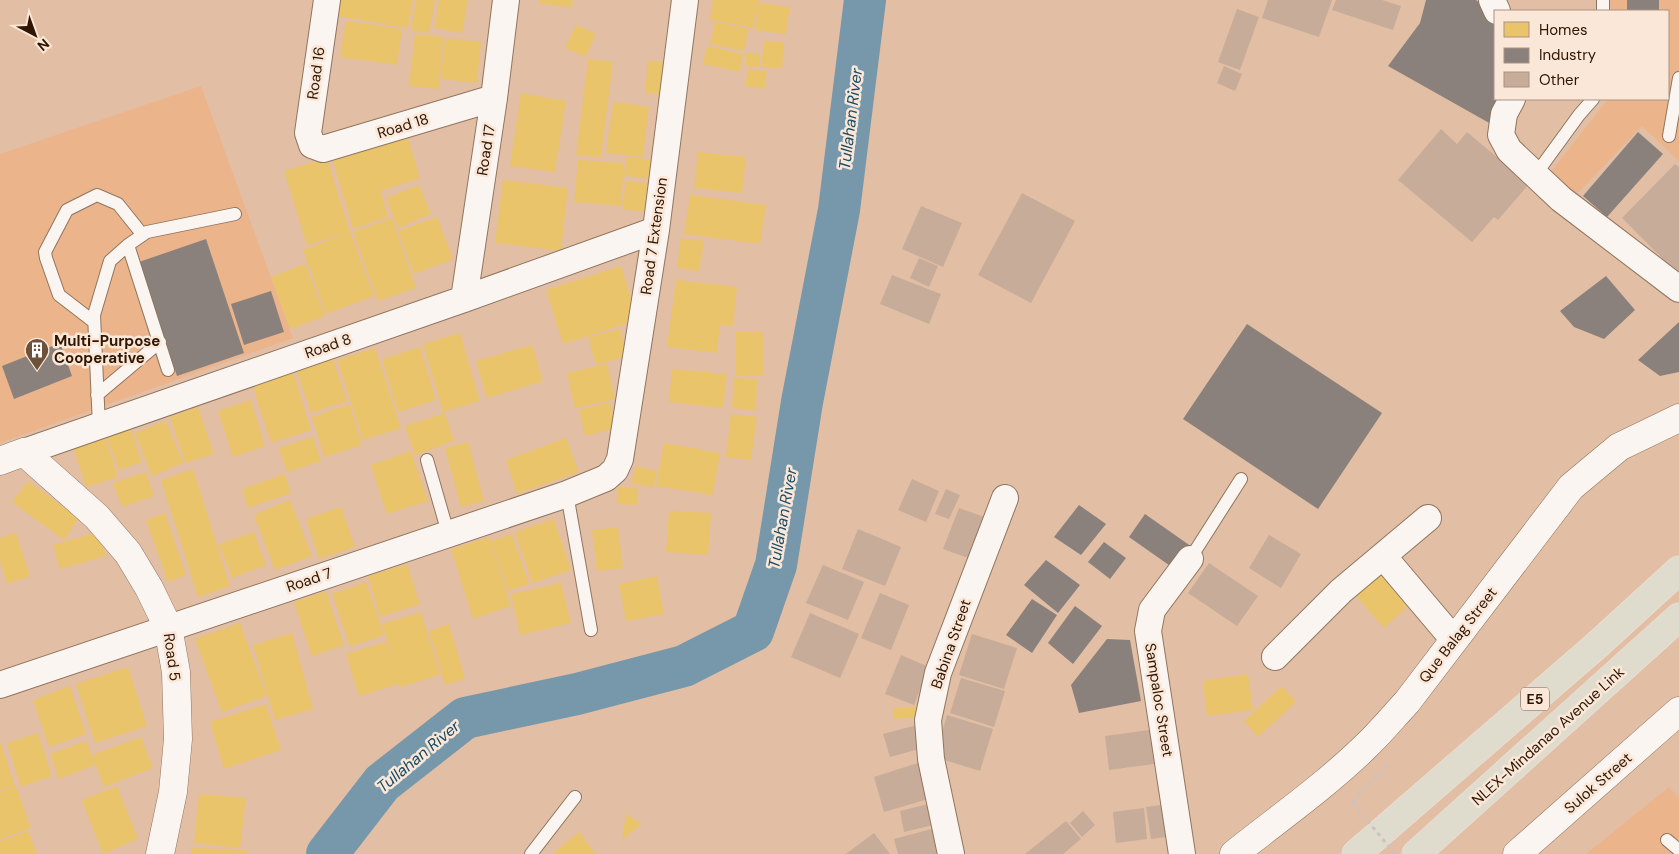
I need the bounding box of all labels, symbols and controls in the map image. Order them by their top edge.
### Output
north arrow [10,10,60,60]
legend [1494,10,1669,100]
text: Homes [1539,20,1588,40]
text: N [34,35,53,55]
street label: Road 16 [302,45,330,101]
text: Industry [1539,45,1597,65]
water label: Tullahan River [834,66,867,171]
text: Other [1539,70,1580,90]
street label: Road 18 [375,109,431,143]
street label: Road 17 [472,123,500,177]
street label: Road 7 Extension [636,176,672,296]
street label: Road 8 [302,329,354,363]
place label: Multi-Purpose Cooperative [54,331,160,368]
building icon: Multi-Purpose Cooperative [24,337,50,371]
water label: Tullahan River [763,465,802,570]
street label: Road 7 [284,563,334,597]
street label: Que Balag Street [1414,583,1502,687]
street label: Babina Street [926,596,976,691]
street label: Road 5 [159,632,185,682]
street label: Sampaloc Street [1140,642,1178,759]
street label: NLEX-Mindanao Avenue Link [1468,662,1629,810]
road number: E5 [1521,688,1549,711]
water label: Tullahan River [373,715,465,797]
street label: Sulok Street [1560,748,1636,818]

